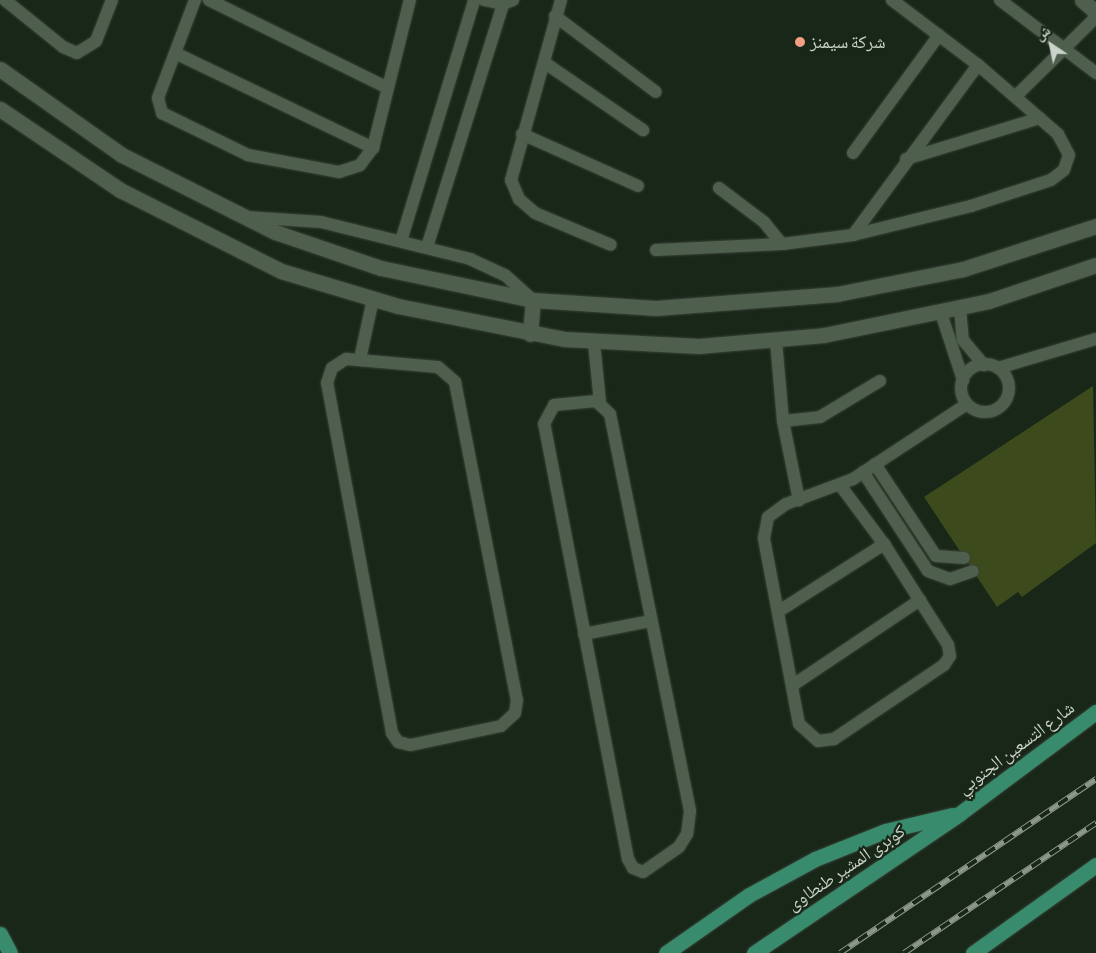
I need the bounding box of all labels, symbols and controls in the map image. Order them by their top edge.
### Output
north arrow [1026,20,1076,70]
text: ش [1032,22,1053,43]
place label: شركة سيمنز [810,31,885,53]
marker: شركة سيمنز [794,36,806,48]
street label: شارع التسعين الجنوبي [953,697,1079,799]
street label: كوبرى المشير طنطاوى [783,820,909,916]

